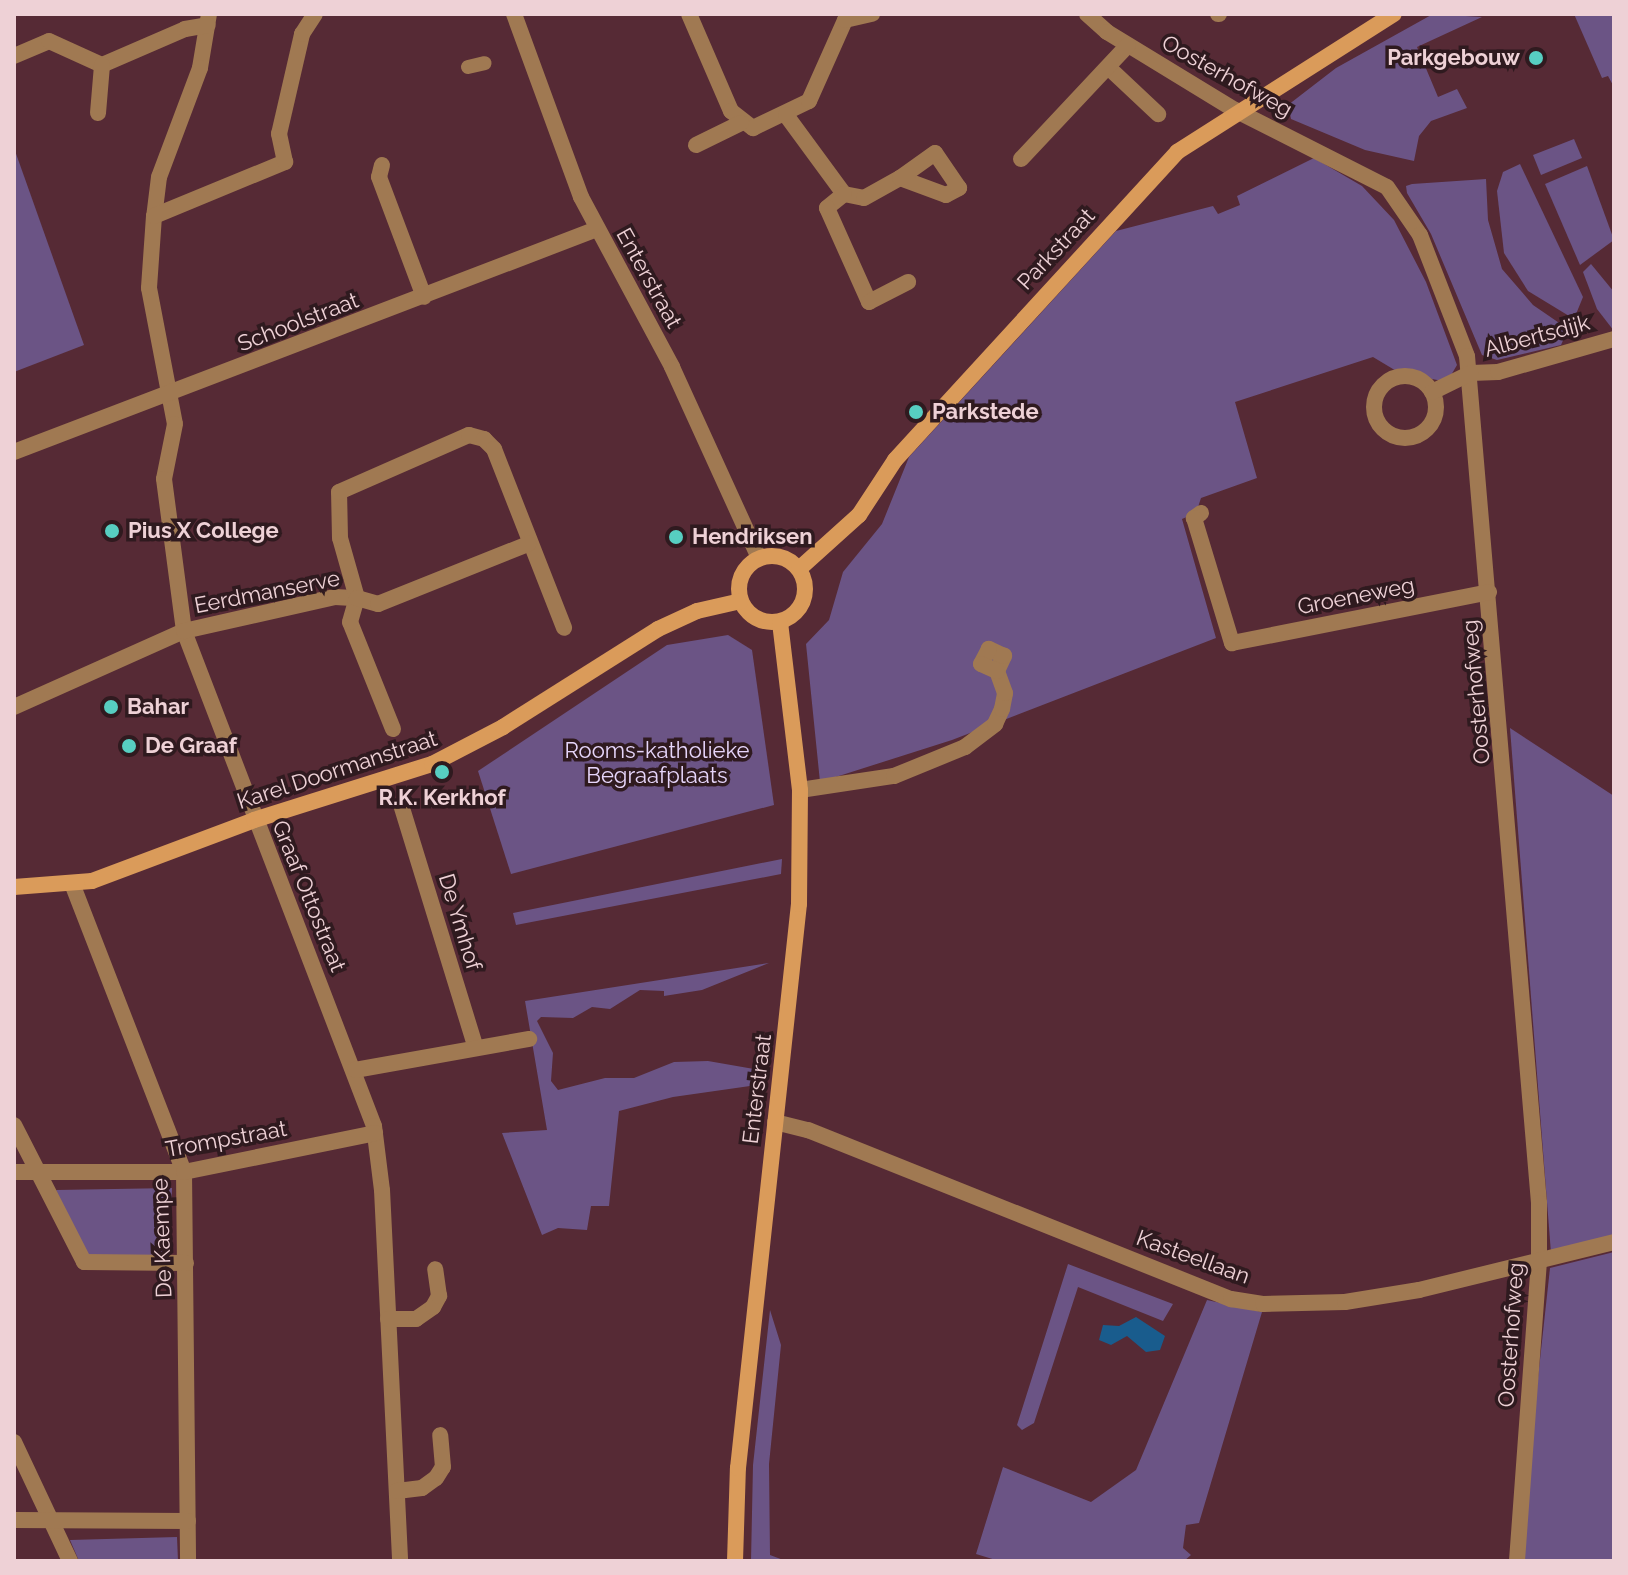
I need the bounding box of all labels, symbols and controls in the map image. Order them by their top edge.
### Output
street label: Oosterhofweg [1157,29,1297,123]
place label: Parkgebouw [1387,45,1520,71]
marker: Parkgebouw [1527,49,1545,67]
street label: Parkstraat [1012,203,1100,295]
street label: Enterstraat [611,223,687,333]
street label: Schoolstraat [234,287,362,357]
street label: Albertsdijk [1481,309,1593,363]
place label: Parkstede [932,399,1039,425]
marker: Parkstede [907,403,925,421]
place label: Pius X College [128,518,279,544]
marker: Pius X College [103,522,121,540]
place label: Hendriksen [692,524,813,550]
marker: Hendriksen [667,528,685,546]
street label: Eerdmanserve [192,565,342,619]
street label: Groeneweg [1295,572,1417,620]
street label: Oosterhofweg [1457,619,1495,765]
place label: Bahar [127,694,189,720]
marker: Bahar [102,698,120,716]
street label: Karel Doormanstraat [233,725,441,815]
place label: De Graaf [145,733,237,759]
marker: De Graaf [120,737,138,755]
park label: Rooms-katholieke Begraafplaats [565,737,749,788]
marker: R.K. Kerkhof [433,763,451,781]
place label: R.K. Kerkhof [378,785,506,811]
street label: Graaf Ottostraat [267,816,351,976]
street label: De Ymhof [433,870,487,974]
street label: Enterstraat [737,1032,777,1146]
street label: Trompstraat [163,1115,289,1163]
street label: De Kaempe [147,1178,177,1298]
street label: Kasteellaan [1133,1224,1253,1290]
street label: Oosterhofweg [1493,1262,1529,1408]

